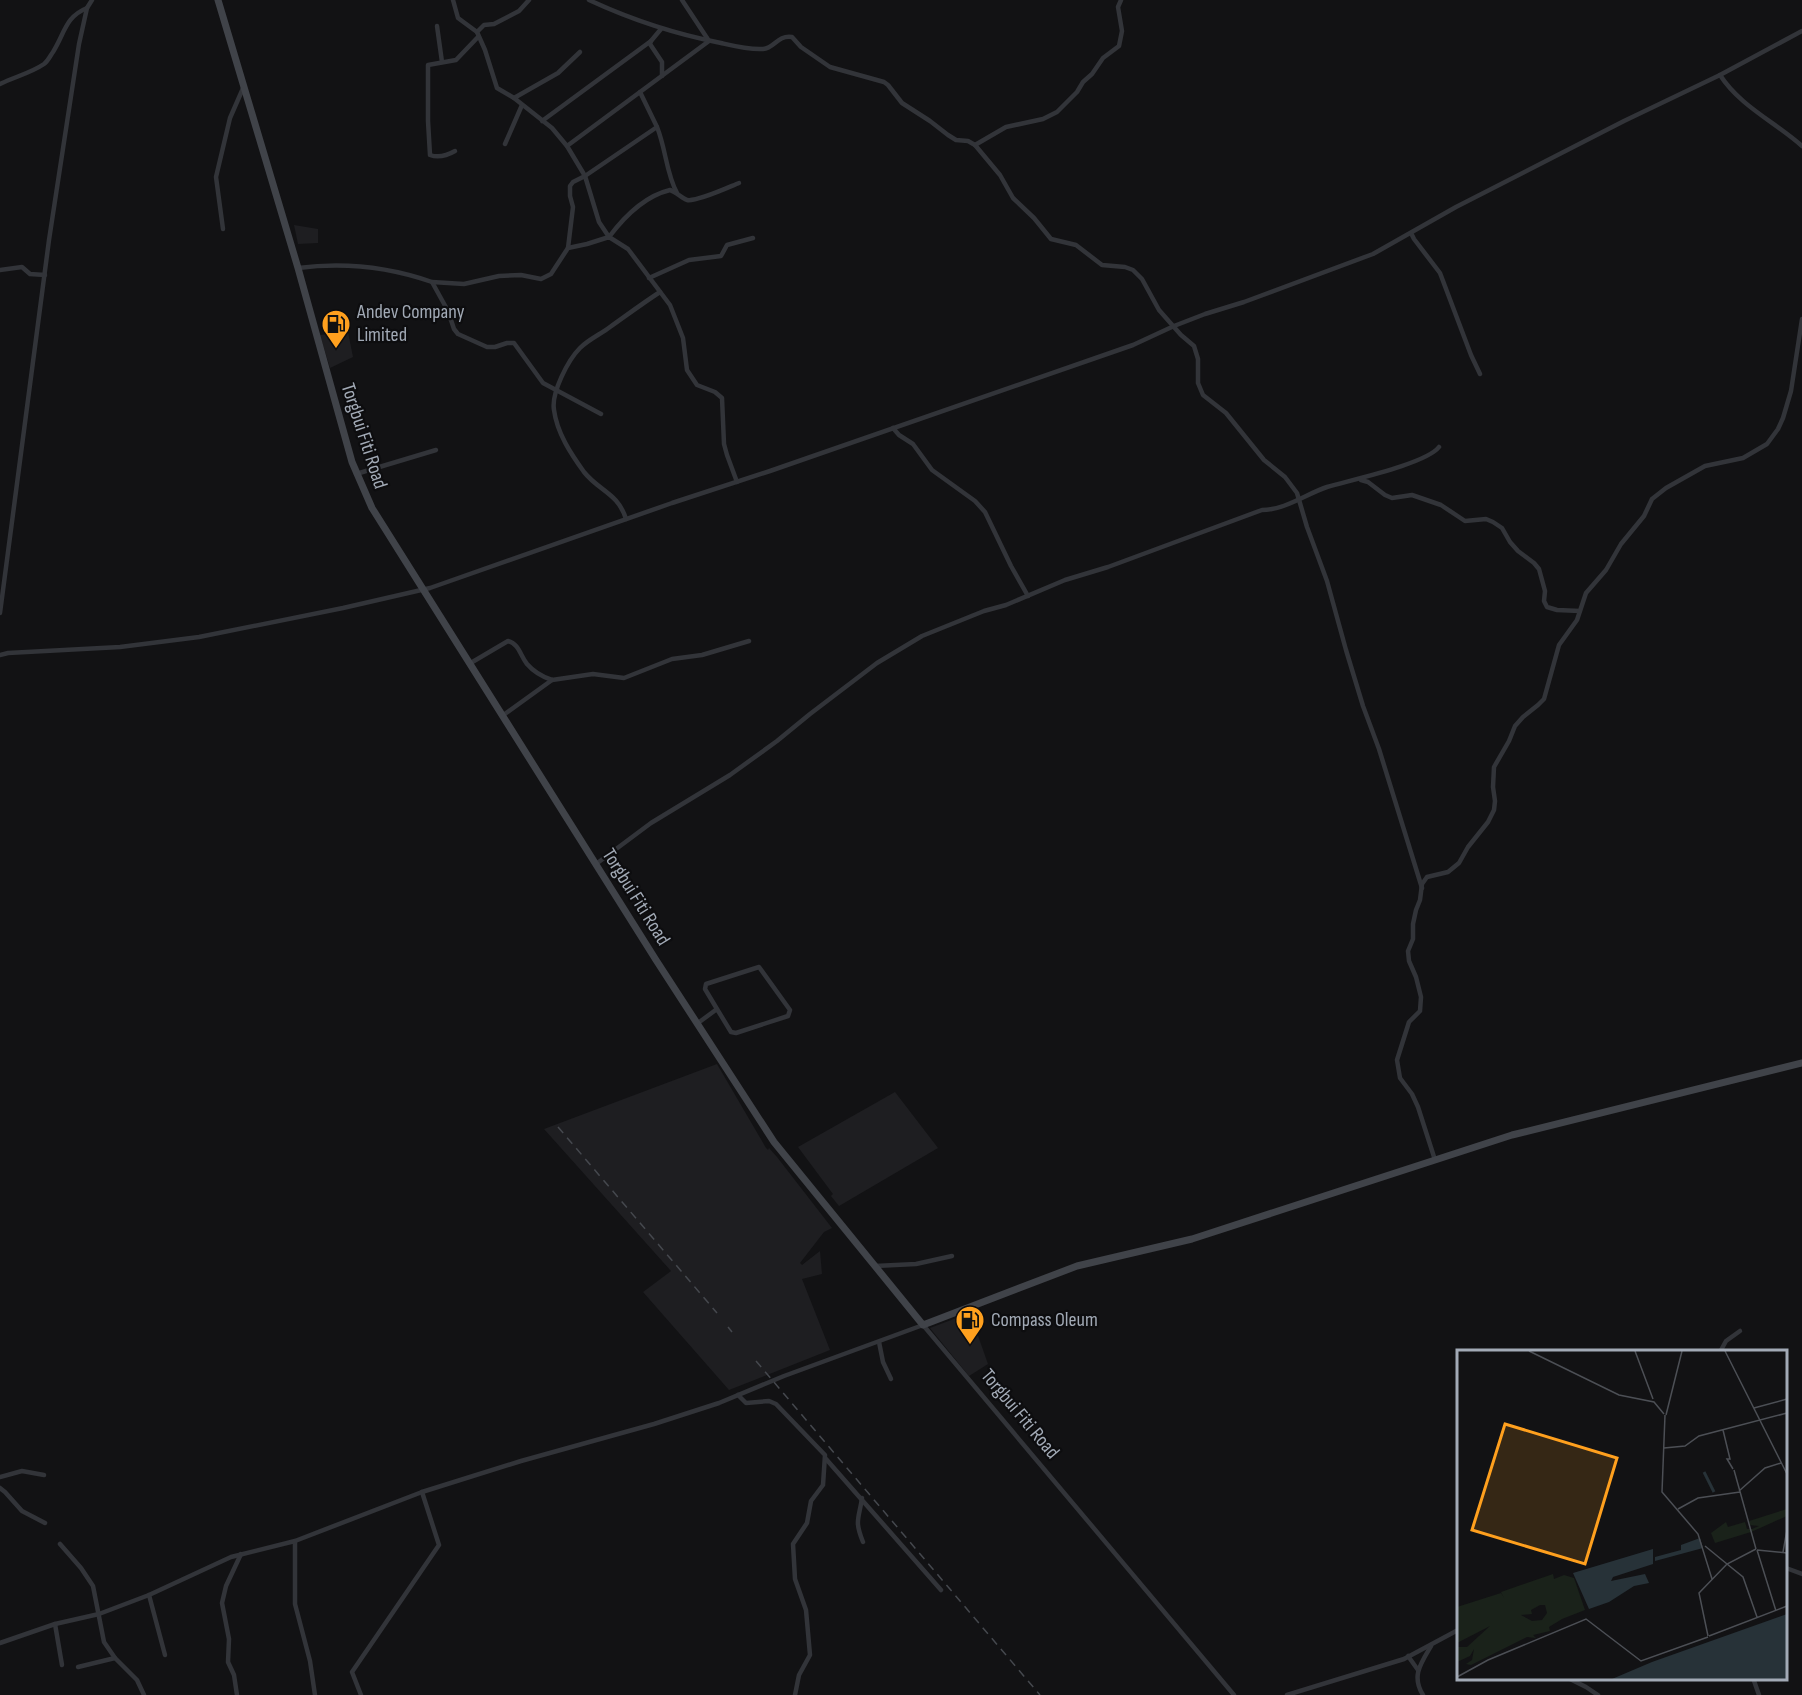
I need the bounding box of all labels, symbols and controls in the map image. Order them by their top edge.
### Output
place label: Andev Company Limited [356,300,465,347]
fuel station icon: Andev Company Limited [320,308,352,350]
street label: Torgbui Fiti Road [336,380,392,492]
street label: Torgbui Fiti Road [597,844,675,950]
fuel station icon: Compass Oleum [954,1304,986,1346]
place label: Compass Oleum [991,1308,1098,1332]
inset map [1457,1350,1787,1680]
street label: Torgbui Fiti Road [976,1364,1064,1464]

